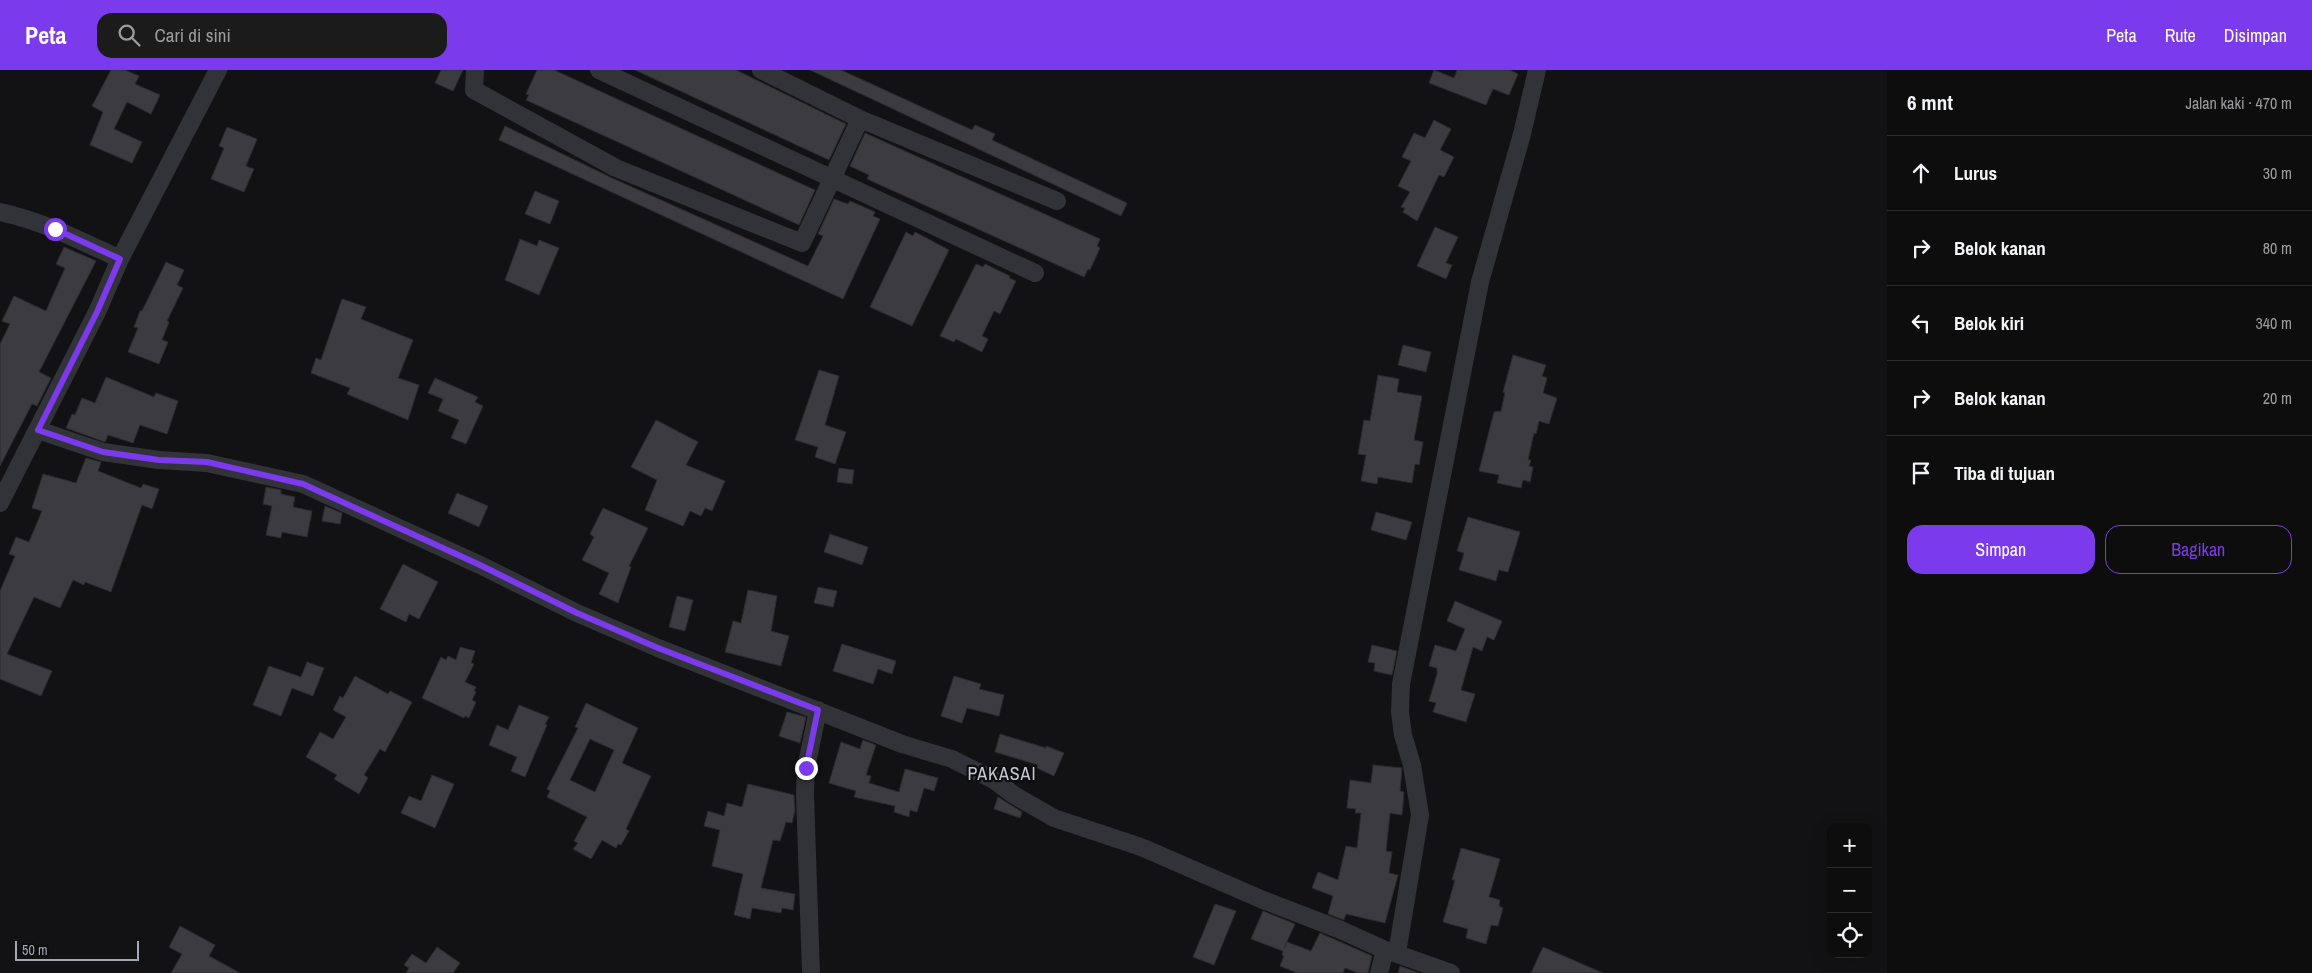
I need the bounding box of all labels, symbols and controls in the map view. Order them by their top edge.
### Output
search box [97,13,447,58]
text: Peta [25,19,67,51]
icon: search [115,21,143,49]
text: Cari di sini [155,22,231,48]
text: Peta [2106,23,2137,48]
text: Rute [2165,23,2196,48]
text: Disimpan [2224,23,2287,48]
text: 6 mnt [1907,88,1953,117]
text: Jalan kaki · 470 m [2186,92,2292,114]
icon: ahead [1907,159,1935,187]
text: Lurus [1954,160,1997,186]
text: 30 m [2263,162,2292,184]
route start [44,218,67,241]
icon: right [1907,234,1935,262]
text: Belok kanan [1954,235,2046,261]
text: 80 m [2263,237,2292,259]
icon: left [1907,309,1935,337]
text: Belok kiri [1954,310,2024,336]
text: 340 m [2256,312,2292,334]
icon: right [1907,384,1935,412]
text: Belok kanan [1954,385,2046,411]
text: 20 m [2263,387,2292,409]
icon: arrive [1907,459,1935,487]
text: Tiba di tujuan [1954,460,2055,486]
button: Simpan [1907,525,2095,574]
button: Bagikan [2105,525,2292,574]
route end [795,757,818,780]
district label: PAKASAI [967,761,1037,786]
map controls [1827,823,1872,958]
button: + [1827,823,1872,868]
button: − [1827,868,1872,913]
button: locate [1827,913,1872,958]
scale bar [15,938,139,961]
text: 50 m [22,941,48,959]

